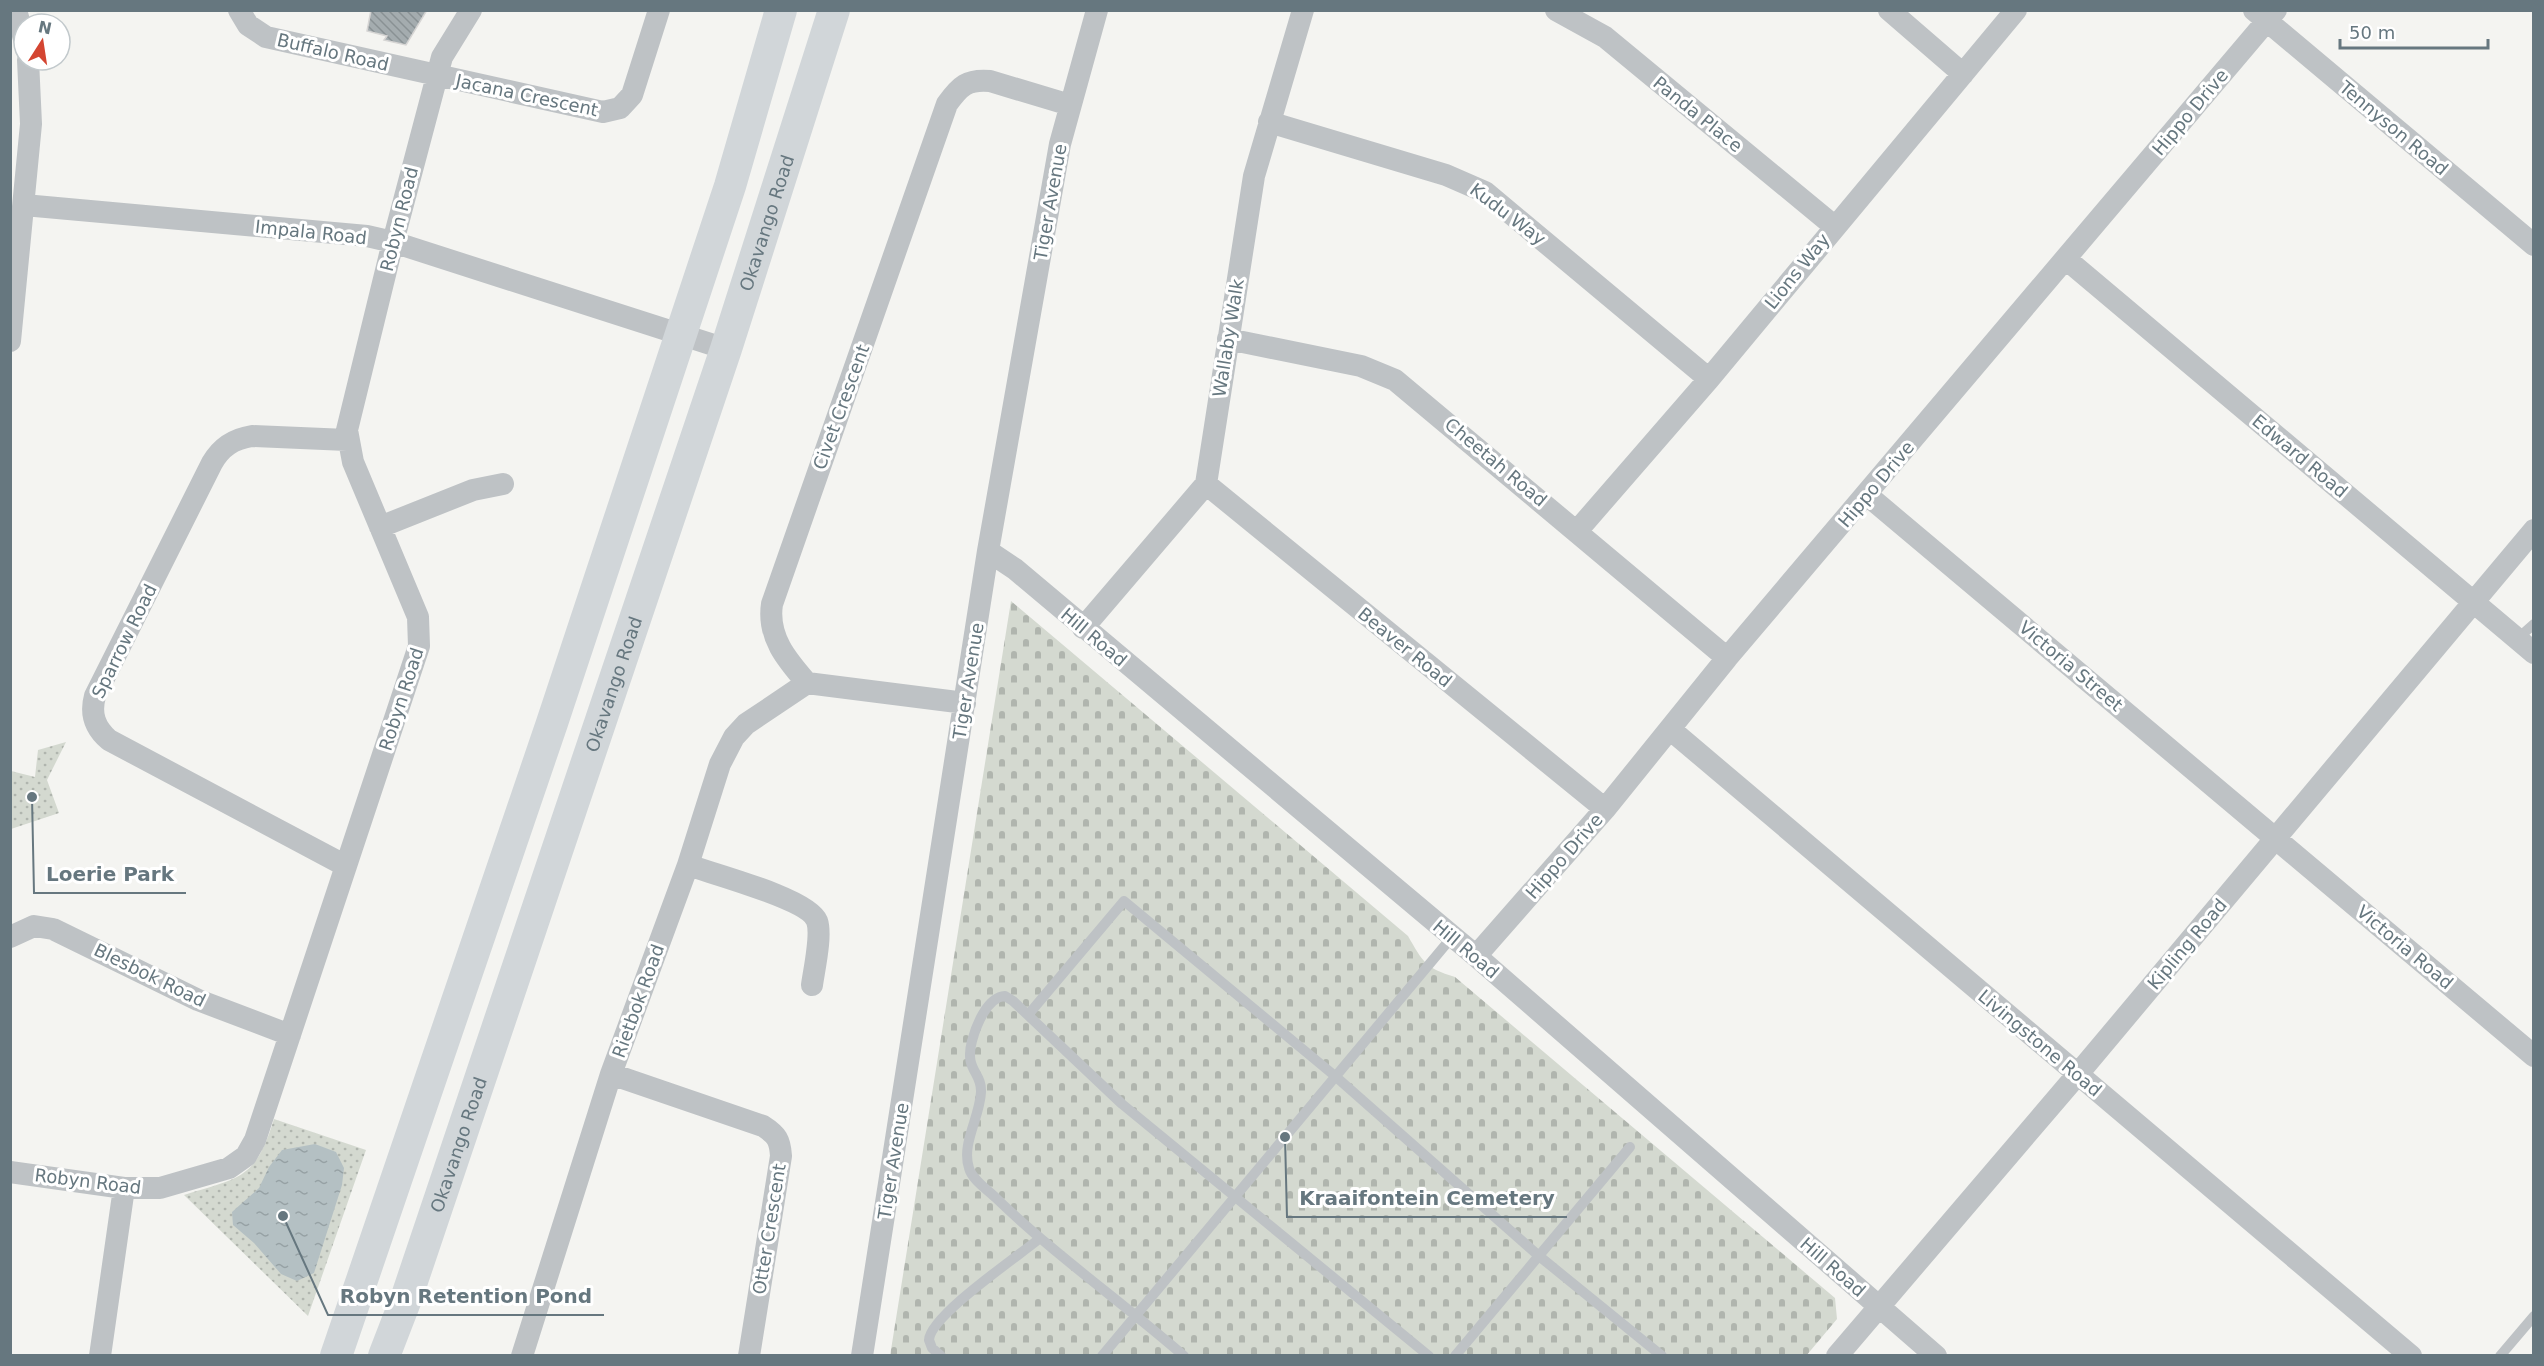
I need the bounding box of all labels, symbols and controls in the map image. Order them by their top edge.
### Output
north arrow [12,12,72,72]
scale bar [2340,12,2488,50]
text: N [36,17,54,39]
text: 50 m [2349,22,2395,43]
street label: Buffalo Road [275,29,391,75]
street label: Hippo Drive [2148,65,2232,159]
street label: Jacana Crescent [453,69,600,120]
street label: Panda Place [1649,72,1747,156]
street label: Tennyson Road [2335,76,2453,179]
street label: Tiger Avenue [1029,142,1071,263]
street label: Okavango Road [735,152,798,294]
street label: Robyn Road [376,165,422,273]
street label: Kudu Way [1466,179,1550,249]
street label: Impala Road [254,216,368,248]
street label: Lions Way [1760,229,1834,313]
street label: Wallaby Walk [1208,277,1248,399]
street label: Civet Crescent [809,342,873,472]
street label: Edward Road [2248,410,2352,502]
street label: Cheetah Road [1441,413,1551,511]
street label: Hippo Drive [1834,437,1918,531]
street label: Sparrow Road [87,580,161,702]
street label: Hill Road [1057,603,1131,671]
street label: Beaver Road [1354,603,1456,691]
street label: Okavango Road [581,614,646,755]
street label: Victoria Street [2015,617,2127,715]
street label: Tiger Avenue [948,621,988,742]
street label: Robyn Road [374,645,428,753]
street label: Hippo Drive [1521,809,1607,903]
callout: Loerie Park [34,855,186,893]
text: Loerie Park [46,862,175,886]
street label: Kipling Road [2143,894,2231,994]
street label: Victoria Road [2353,901,2457,993]
street label: Hill Road [1429,915,1503,983]
street label: Blesbok Road [91,939,209,1011]
street label: Rietbok Road [608,941,668,1061]
street label: Livingstone Road [1974,985,2106,1101]
street label: Okavango Road [425,1074,491,1215]
street label: Tiger Avenue [873,1101,913,1222]
street label: Otter Crescent [748,1162,790,1296]
street label: Robyn Road [34,1164,142,1198]
callout: Kraaifontein Cemetery [1287,1179,1567,1217]
text: Kraaifontein Cemetery [1299,1186,1555,1210]
street label: Hill Road [1796,1233,1870,1301]
callout: Robyn Retention Pond [328,1277,604,1315]
text: Robyn Retention Pond [340,1284,592,1308]

